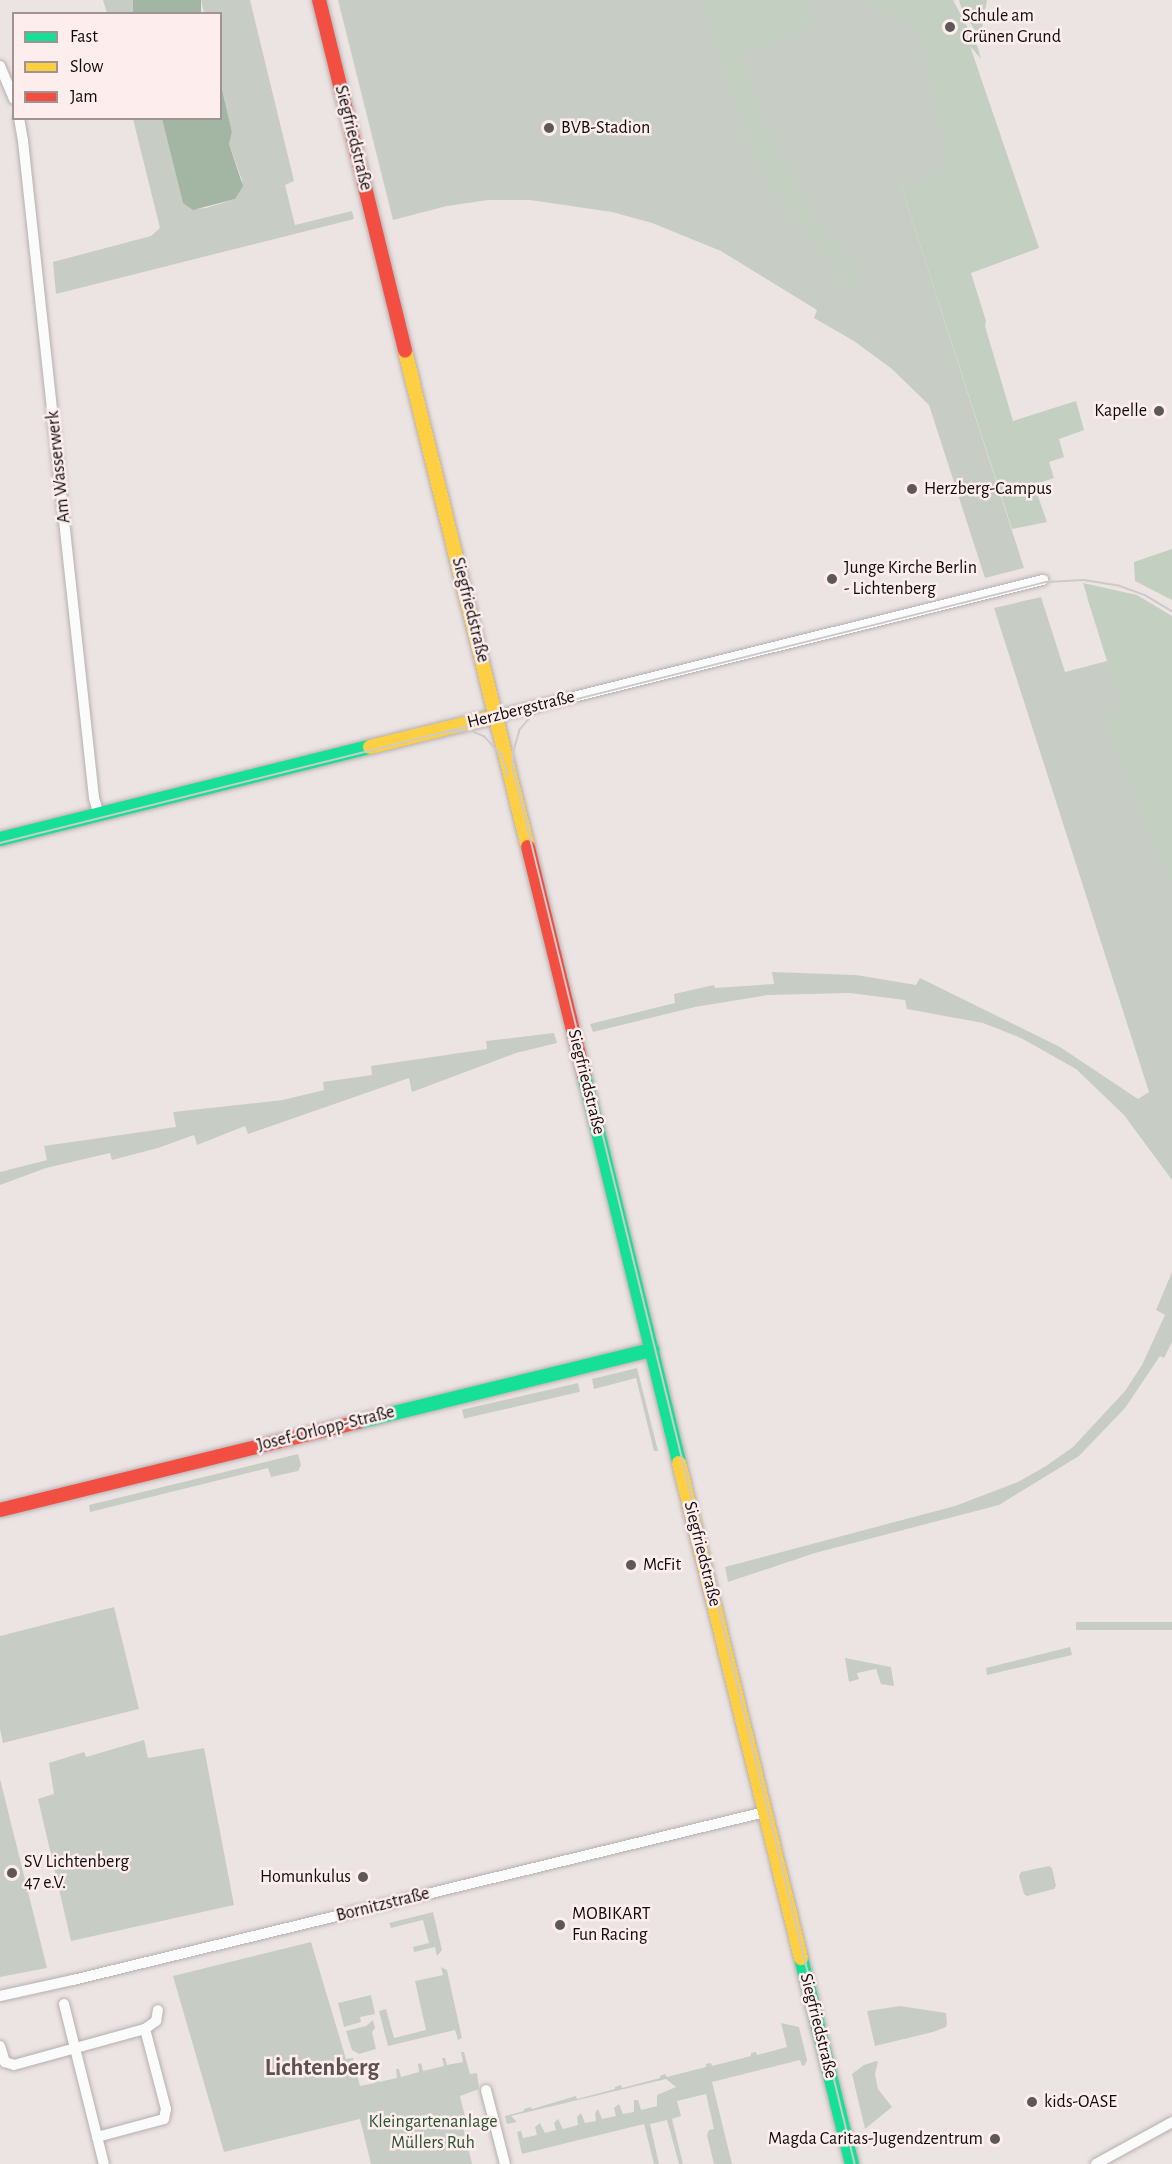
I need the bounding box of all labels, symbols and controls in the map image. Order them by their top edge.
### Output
place label: Schule am Grünen Grund [962,6,1061,48]
legend [12,12,222,120]
marker: Schule am Grünen Grund [943,20,957,34]
text: Fast [70,28,98,46]
text: Slow [70,58,103,76]
street label: Siegfriedstraße [330,83,376,193]
text: Jam [70,88,98,106]
place label: BVB-Stadion [561,117,650,139]
marker: BVB-Stadion [542,121,556,135]
place label: Kapelle [1094,400,1147,422]
marker: Kapelle [1152,404,1166,418]
street label: Am Wasserwerk [42,410,76,524]
place label: Herzberg-Campus [924,478,1052,500]
marker: Herzberg-Campus [905,482,919,496]
street label: Siegfriedstraße [447,555,493,665]
place label: Junge Kirche Berlin - Lichtenberg [844,558,977,600]
marker: Junge Kirche Berlin - Lichtenberg [825,572,839,586]
street label: Herzbergstraße [465,686,577,734]
street label: Siegfriedstraße [563,1027,609,1137]
street label: Josef-Orlopp-Straße [255,1401,397,1457]
street label: Siegfriedstraße [679,1499,725,1609]
place label: McFit [643,1554,681,1576]
marker: McFit [624,1558,638,1572]
place label: SV Lichtenberg 47 e.V. [24,1852,129,1894]
marker: SV Lichtenberg 47 e.V. [5,1866,19,1880]
place label: Homunkulus [260,1866,351,1888]
marker: Homunkulus [356,1870,370,1884]
street label: Bornitzstraße [334,1883,432,1927]
place label: MOBIKART Fun Racing [572,1904,650,1946]
marker: MOBIKART Fun Racing [553,1918,567,1932]
street label: Siegfriedstraße [795,1971,841,2081]
district label: Lichtenberg [265,2055,379,2083]
place label: kids-OASE [1044,2091,1117,2113]
marker: kids-OASE [1025,2095,1039,2109]
park label: Kleingartenanlage Müllers Ruh [368,2112,498,2154]
place label: Magda Caritas-Jugendzentrum [768,2128,983,2150]
marker: Magda Caritas-Jugendzentrum [988,2132,1002,2146]

